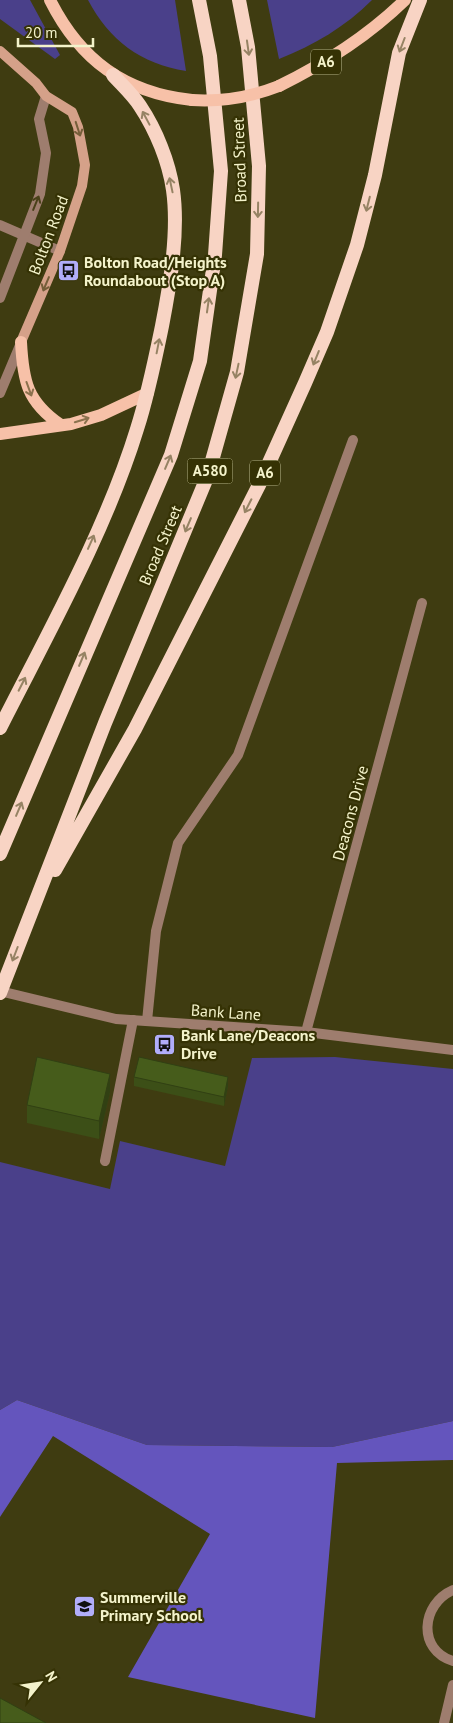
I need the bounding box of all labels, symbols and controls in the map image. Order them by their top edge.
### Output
scale bar [18,15,92,47]
text: 20 m [25,23,58,42]
one-way arrow [397,37,406,53]
one-way arrow [243,40,253,56]
road number: A6 [311,50,341,74]
one-way arrow [141,111,151,126]
street label: Broad Street [228,117,250,203]
one-way arrow [74,121,83,137]
one-way arrow [166,177,175,193]
street label: Bolton Road [24,193,72,277]
one-way arrow [32,196,41,211]
one-way arrow [363,196,372,212]
one-way arrow [253,202,263,218]
place label: Bolton Road/Heights Roundabout (Stop A) [84,252,227,290]
bus stop icon: Bolton Road/Heights Roundabout (Stop A) [56,259,80,283]
one-way arrow [40,276,50,291]
one-way arrow [204,298,214,314]
one-way arrow [153,338,163,354]
one-way arrow [311,350,320,365]
one-way arrow [232,362,241,378]
one-way arrow [25,382,34,397]
one-way arrow [74,415,90,425]
one-way arrow [163,455,173,470]
road number: A580 [188,458,232,484]
road number: A6 [250,460,280,486]
one-way arrow [243,498,253,513]
street label: Broad Street [134,501,186,588]
one-way arrow [182,517,192,532]
one-way arrow [87,535,97,550]
one-way arrow [78,652,88,667]
one-way arrow [18,677,27,692]
street label: Deacons Drive [328,763,372,863]
one-way arrow [15,802,24,817]
one-way arrow [10,946,19,961]
street label: Bank Lane [190,1000,262,1024]
place label: Bank Lane/Deacons Drive [181,1025,315,1063]
bus stop icon: Bank Lane/Deacons Drive [153,1032,177,1056]
place label: Summerville Primary School [100,1587,202,1625]
school or university icon: Summerville Primary School [72,1594,96,1618]
north arrow [15,1658,65,1708]
text: N [41,1668,61,1685]

